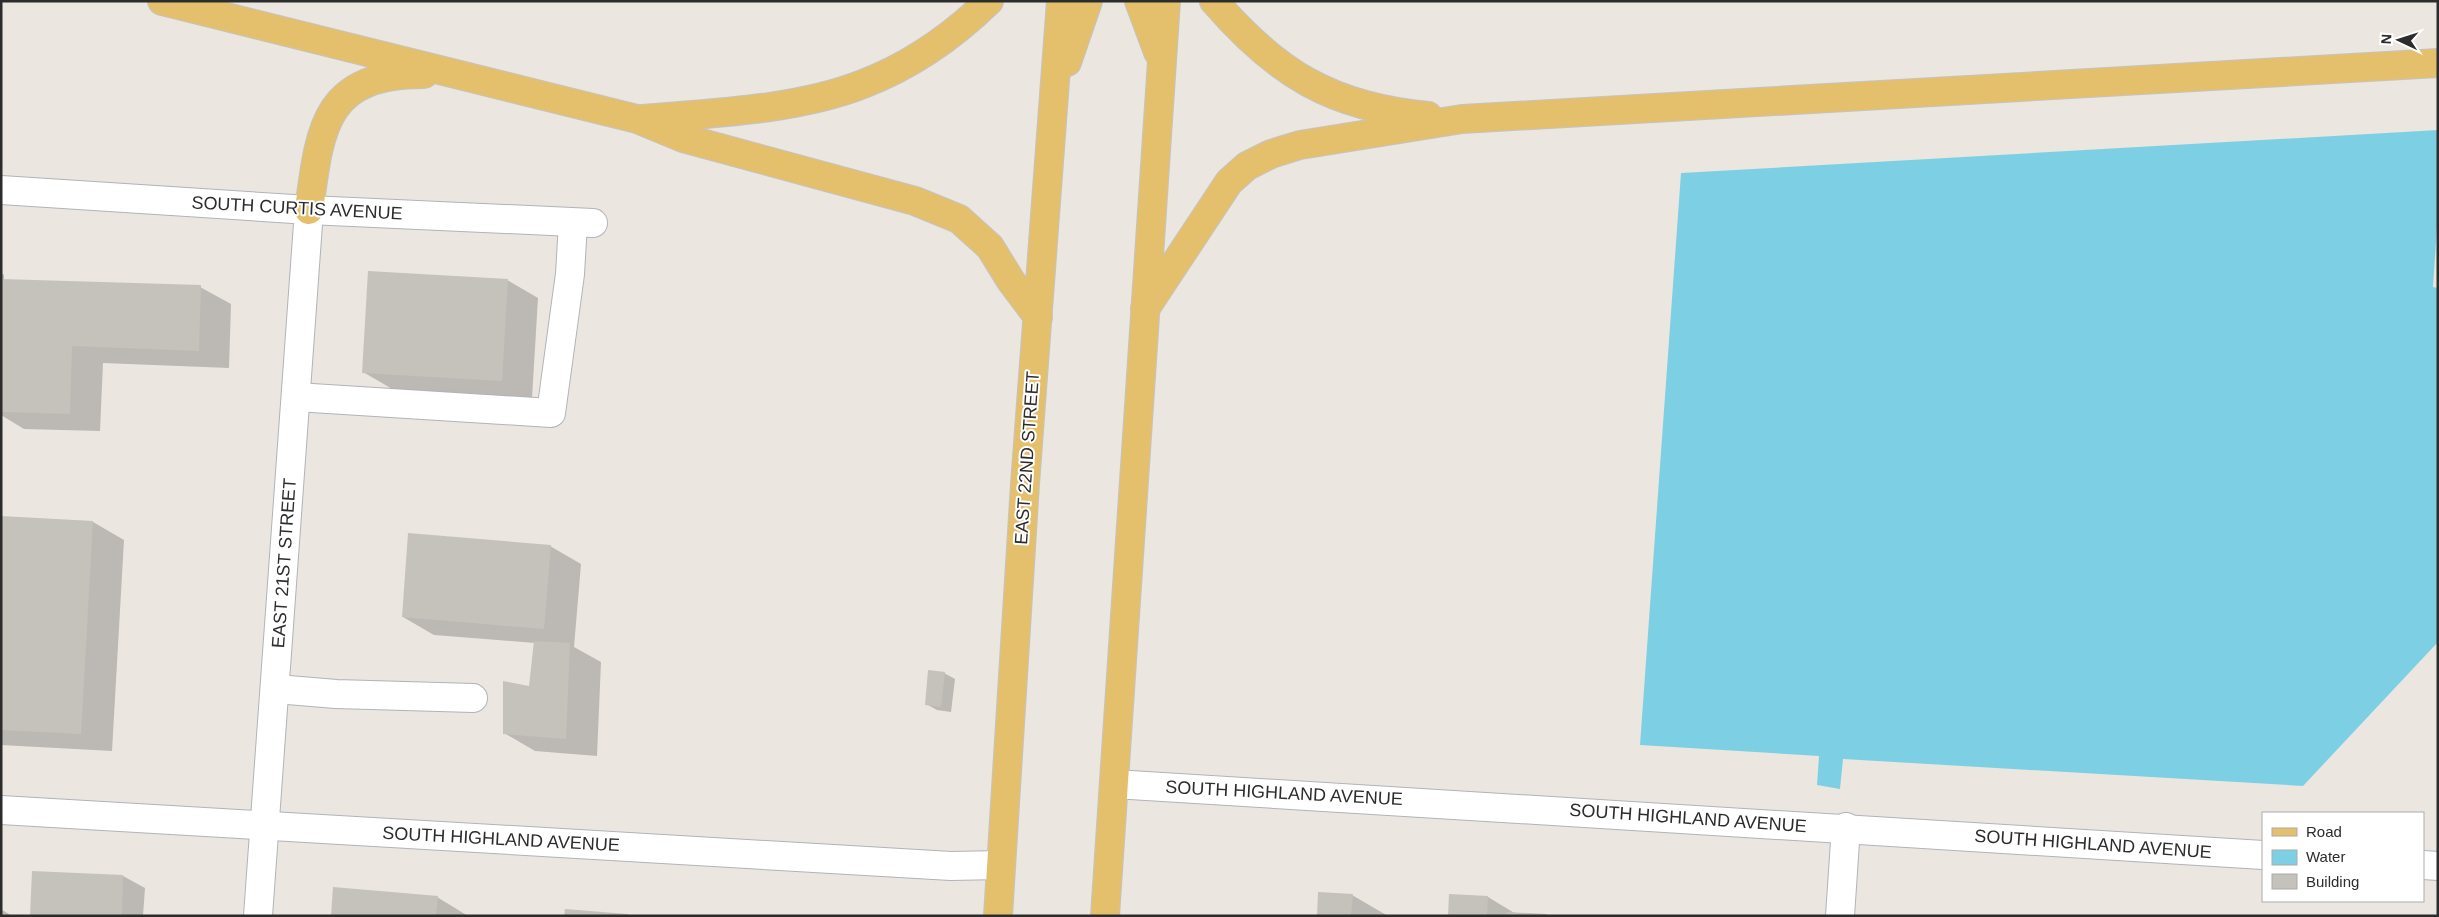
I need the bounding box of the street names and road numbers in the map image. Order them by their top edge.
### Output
street label: SOUTH CURTIS AVENUE [191,192,403,224]
street label: EAST 22ND STREET [1011,371,1043,545]
street label: EAST 21ST STREET [268,477,300,649]
street label: SOUTH HIGHLAND AVENUE [1165,777,1403,809]
street label: SOUTH HIGHLAND AVENUE [1569,800,1807,836]
street label: SOUTH HIGHLAND AVENUE [382,823,620,855]
street label: SOUTH HIGHLAND AVENUE [1974,826,2212,862]

